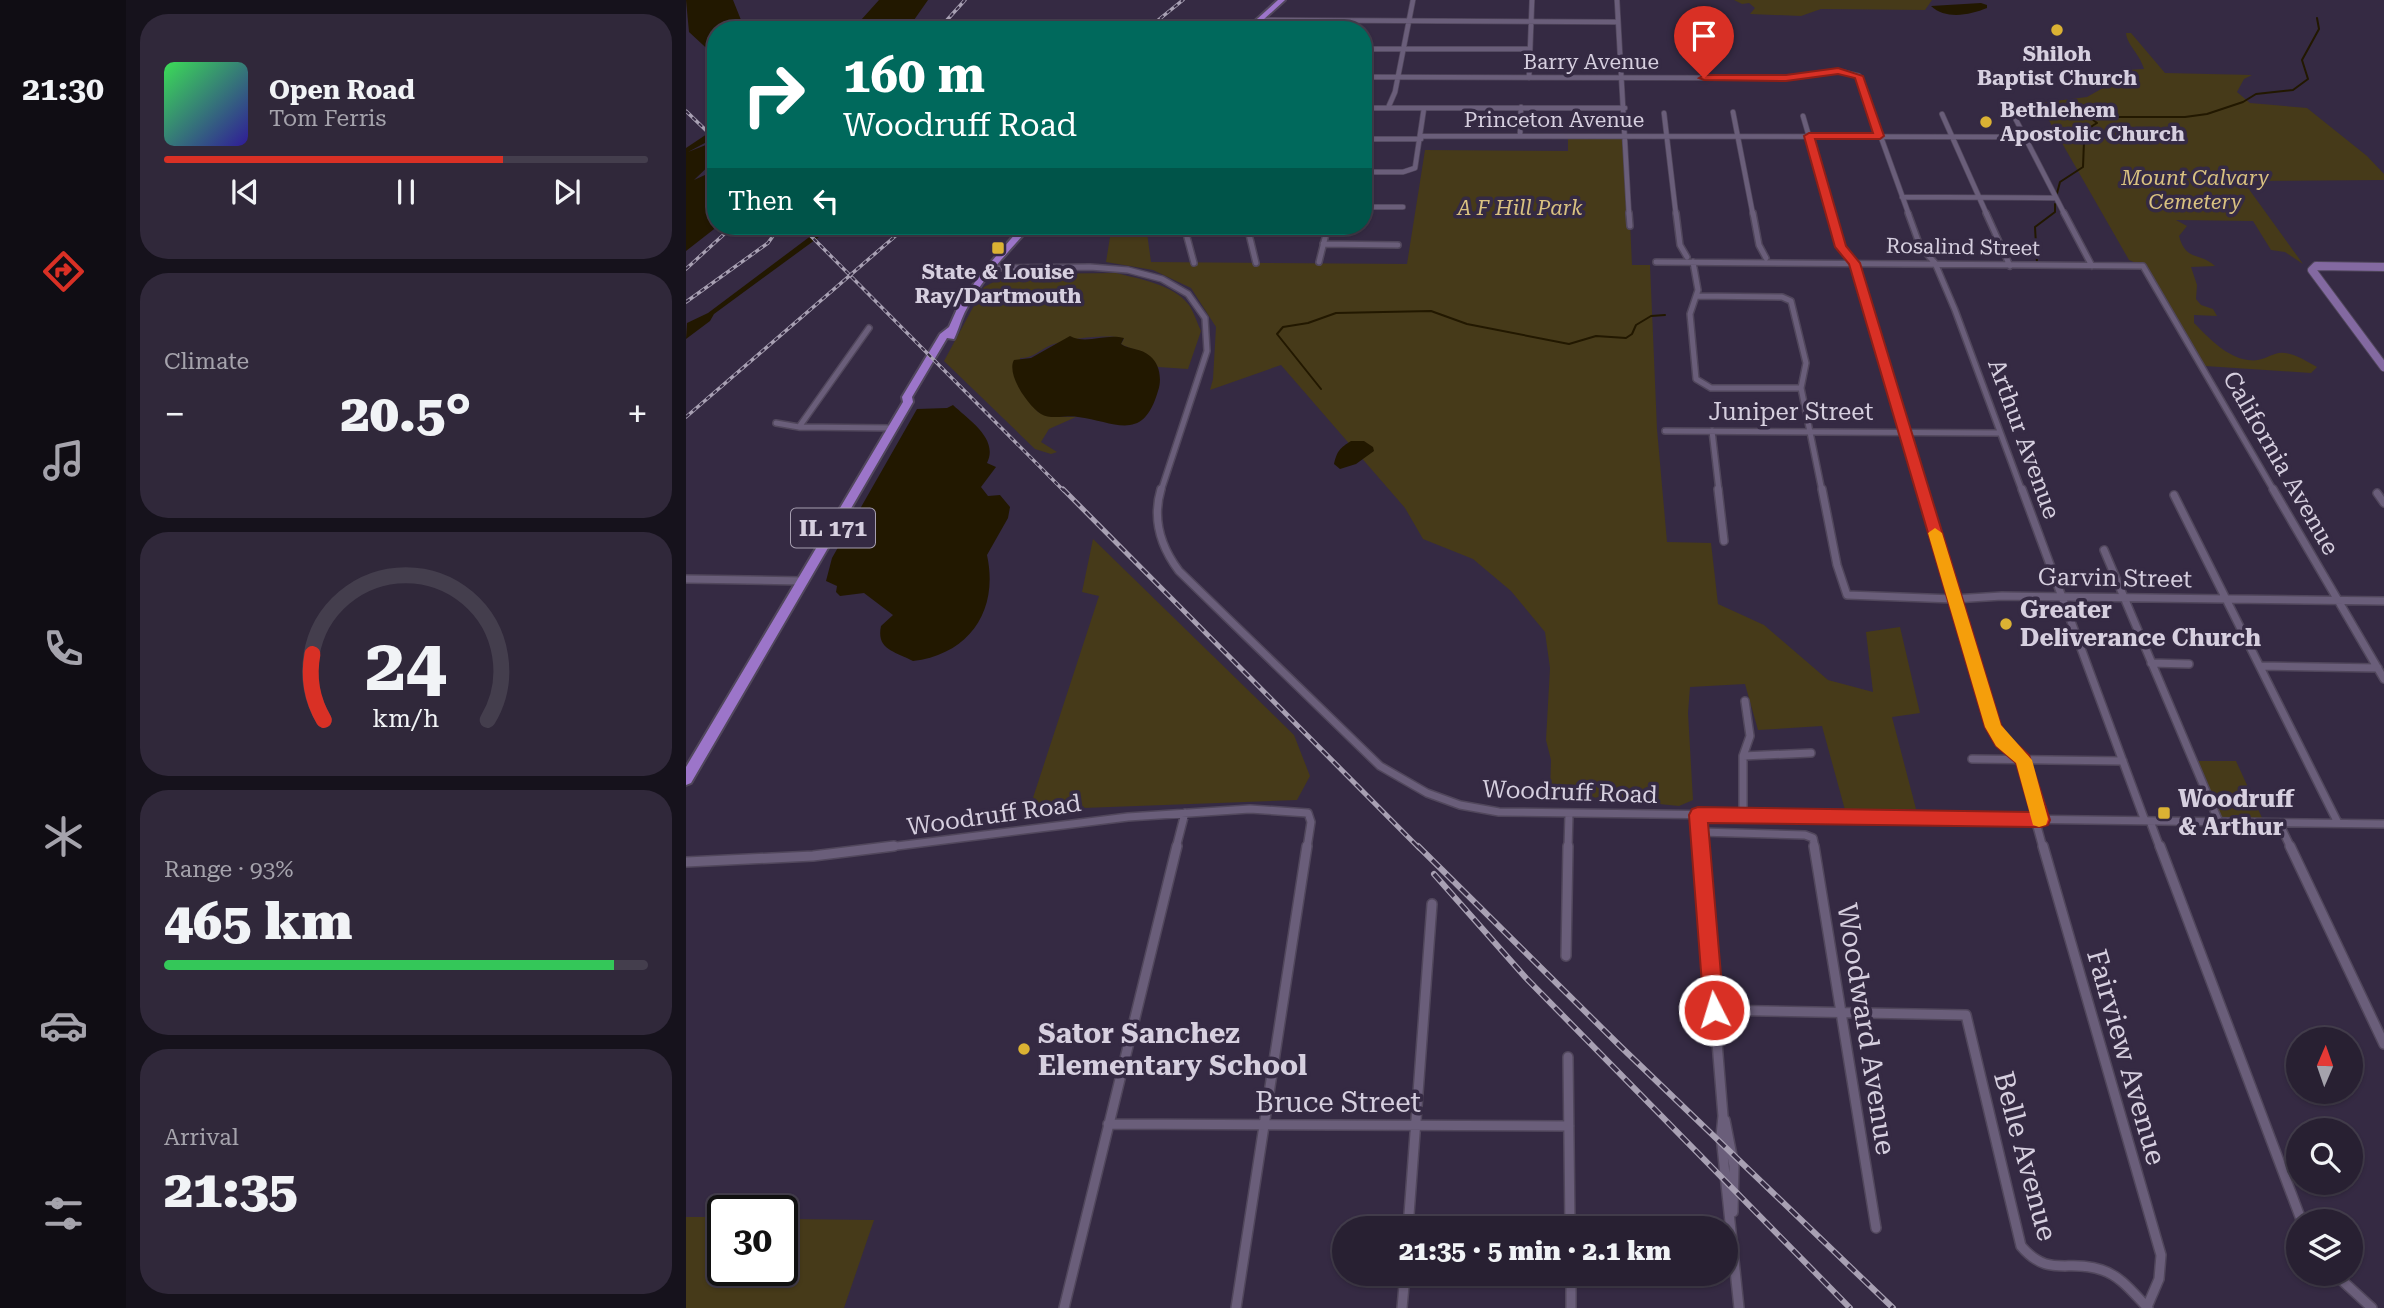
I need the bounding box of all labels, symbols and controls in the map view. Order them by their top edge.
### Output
pin [1674,6,1734,78]
icon: arrive [1685,17,1723,55]
marker: Shiloh Baptist Church [2049,22,2065,38]
place label: Shiloh Baptist Church [1977,42,2137,90]
text: 160 m [843,47,985,104]
icon: right [728,49,819,140]
street label: Barry Avenue [1523,50,1659,74]
text: 21:30 [22,70,104,108]
text: Open Road [269,75,415,105]
place label: Bethlehem Apostolic Church [2000,98,2185,146]
text: Tom Ferris [269,105,386,132]
text: Woodruff Road [843,106,1077,144]
street label: Princeton Avenue [1464,108,1644,132]
marker: Bethlehem Apostolic Church [1978,114,1994,130]
park label: Mount Calvary Cemetery [2120,166,2269,214]
icon: previous [226,173,264,211]
icon: pause [387,173,425,211]
icon: next [548,173,586,211]
icon: left [807,182,845,220]
text: Then [728,186,793,216]
park label: A F Hill Park [1455,196,1583,220]
street label: Rosalind Street [1886,234,2040,260]
marker: State & Louise Ray/Dartmouth [990,240,1006,256]
icon: directions [39,247,88,296]
place label: State & Louise Ray/Dartmouth [915,260,1081,308]
text: Climate [164,348,249,375]
street label: Arthur Avenue [1982,355,2066,523]
street label: California Avenue [2217,366,2345,560]
text: 20.5° [341,383,471,444]
text: − [164,392,185,436]
text: + [627,392,648,436]
street label: Juniper Street [1709,398,1874,426]
icon: music [39,436,88,485]
road number: IL 171 [791,508,875,548]
street label: Garvin Street [2038,563,2192,593]
place label: Greater Deliverance Church [2020,596,2261,652]
marker: Greater Deliverance Church [1998,616,2014,632]
text: 24 [365,623,447,708]
icon: phone [39,624,88,673]
text: km/h [373,704,439,733]
street label: Woodruff Road [1482,775,1658,809]
place label: Woodruff & Arthur [2178,785,2295,841]
street label: Woodruff Road [905,789,1083,841]
marker: Woodruff & Arthur [2156,805,2172,821]
icon: climate [39,812,88,861]
text: Range · 93% [164,856,293,883]
text: 465 km [164,891,352,952]
street label: Woodward Avenue [1830,901,1903,1157]
street label: Fairview Avenue [2080,946,2173,1169]
position arrow [1677,973,1751,1047]
icon: car [39,1001,88,1050]
place label: Sator Sanchez Elementary School [1038,1017,1307,1082]
north arrow [2286,1027,2362,1104]
map controls [2286,1027,2363,1286]
marker: Sator Sanchez Elementary School [1016,1041,1032,1057]
street label: Belle Avenue [1987,1068,2064,1244]
street label: Bruce Street [1255,1086,1421,1119]
button: search [2286,1118,2363,1195]
text: Arrival [164,1124,239,1151]
text: 21:35 [164,1159,298,1220]
icon: filters [39,1189,88,1238]
speed limit sign: 30 [707,1195,798,1286]
button: layers [2286,1209,2363,1286]
text: 21:35 · 5 min · 2.1 km [1399,1236,1671,1266]

